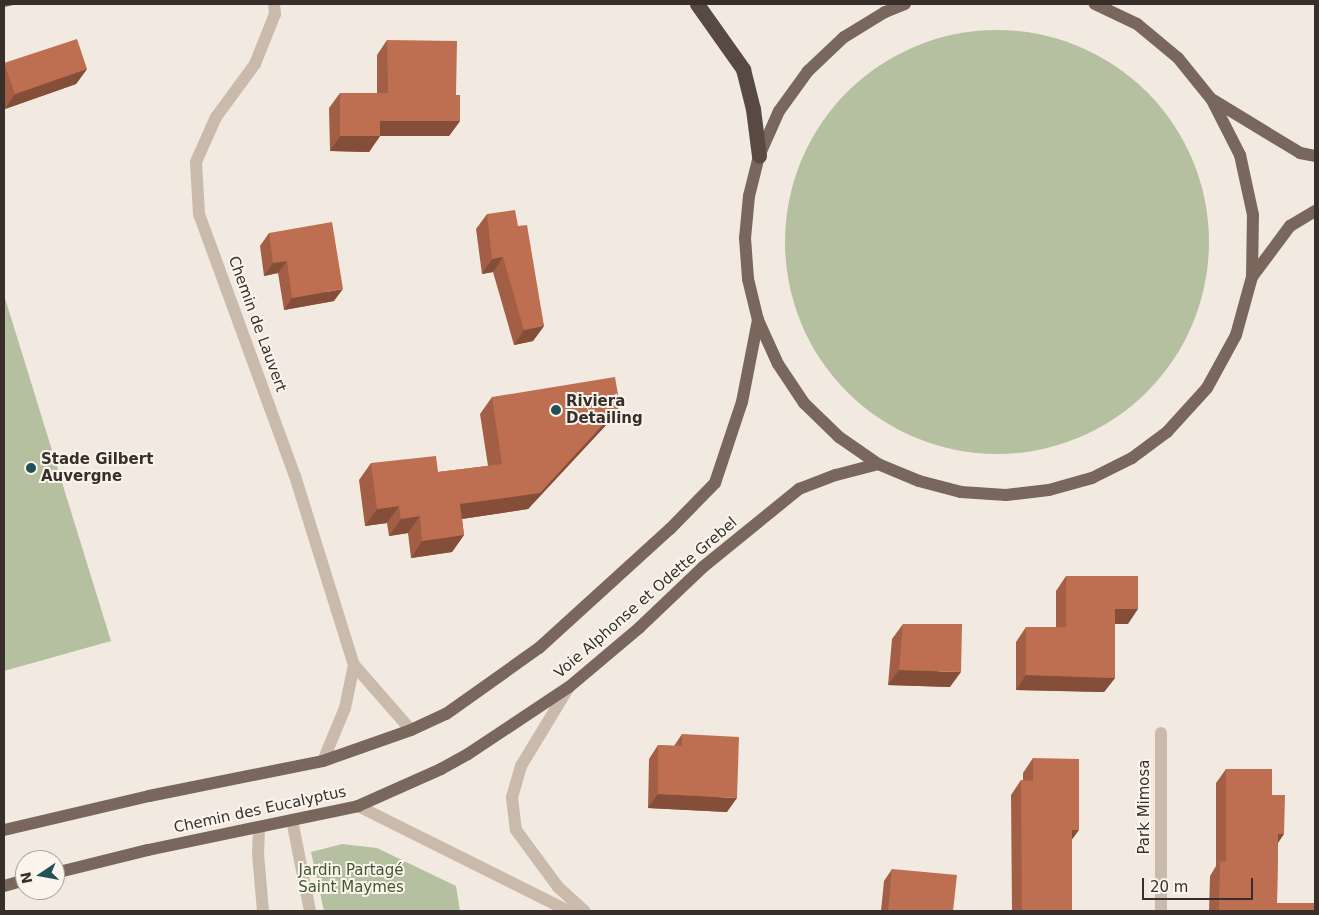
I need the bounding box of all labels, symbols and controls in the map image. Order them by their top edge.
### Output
street label: Chemin de Lauvert [224,254,290,394]
place label: Riviera Detailing [566,392,643,427]
marker: Riviera Detailing [550,404,562,416]
place label: Stade Gilbert Auvergne [41,450,153,485]
marker: Stade Gilbert Auvergne [25,462,37,474]
street label: Voie Alphonse et Odette Grebel [551,514,741,682]
street label: Park Mimosa [1136,759,1154,855]
street label: Chemin des Eucalyptus [172,783,348,837]
north arrow [15,850,65,900]
park label: Jardin Partagé Saint Maymes [298,861,404,896]
scale bar [1144,868,1255,900]
text: N [17,871,35,885]
text: 20 m [1150,878,1188,896]

